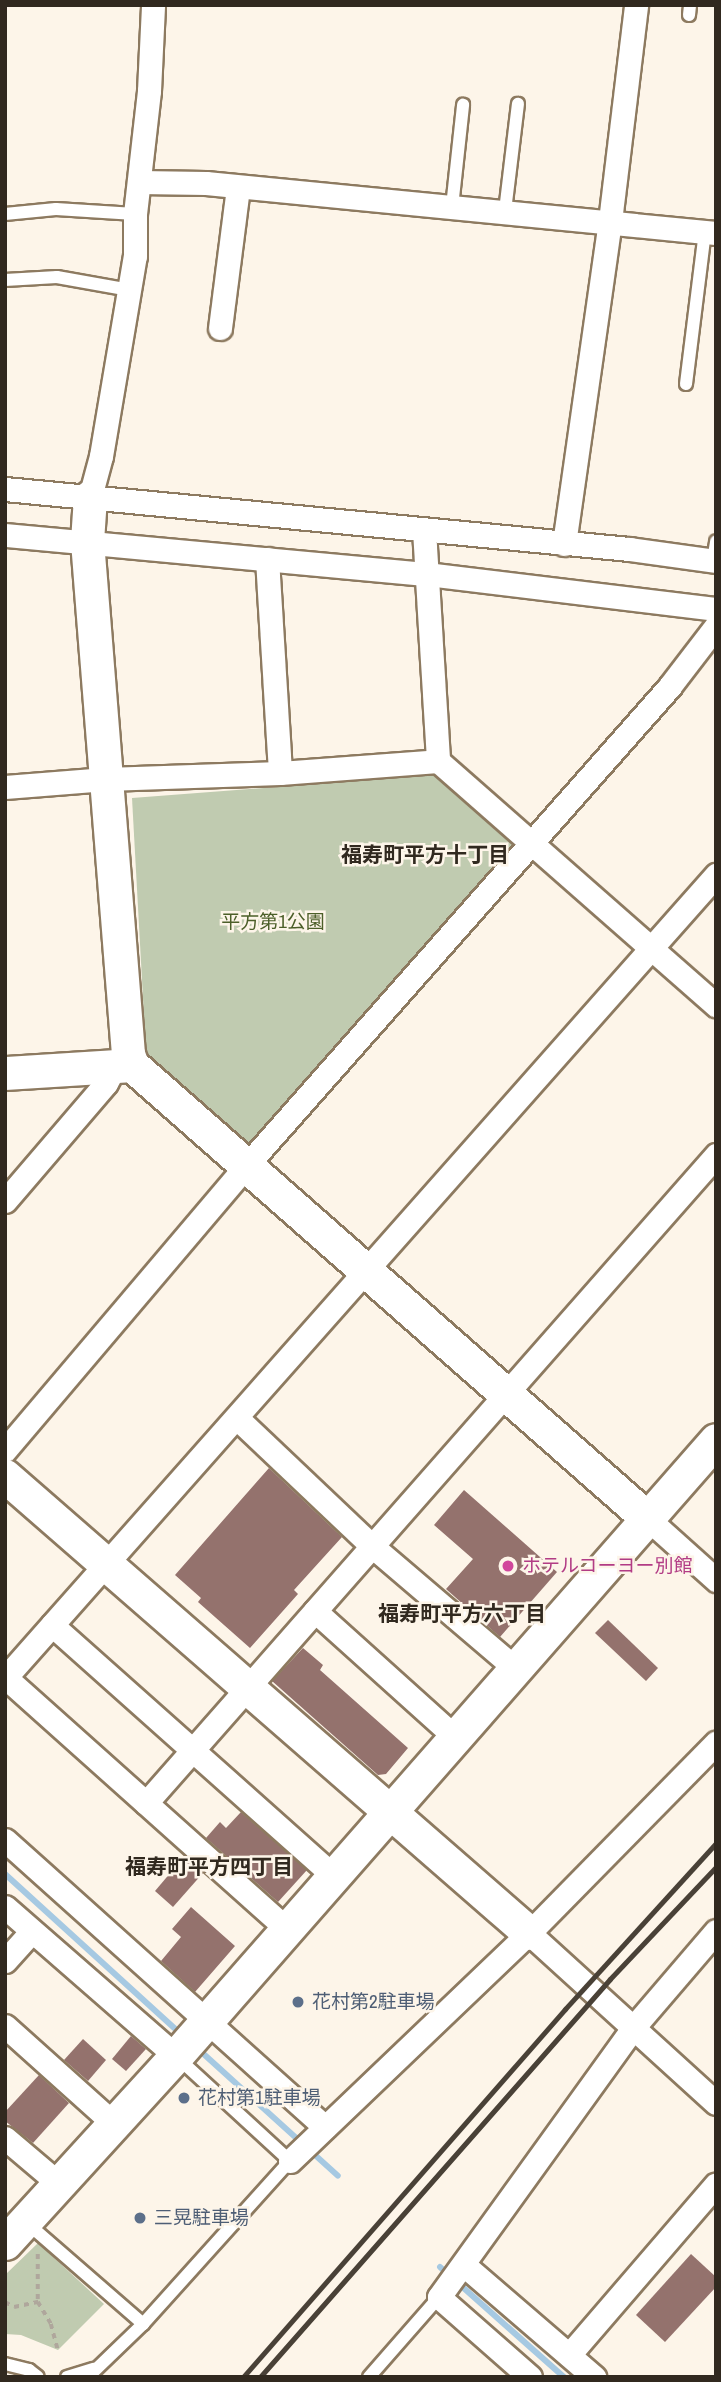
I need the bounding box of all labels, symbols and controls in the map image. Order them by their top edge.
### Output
district label: 福寿町平方十丁目 [341,842,509,868]
park label: 平方第1公園 [221,911,325,933]
place label: ホテルコーヨー別館 [522,1555,693,1577]
marker: ホテルコーヨー別館 [500,1558,516,1574]
district label: 福寿町平方六丁目 [378,1601,546,1627]
district label: 福寿町平方四丁目 [125,1854,293,1880]
place label: 花村第2駐車場 [312,1991,435,2013]
marker: 花村第2駐車場 [290,1994,306,2010]
place label: 花村第1駐車場 [198,2087,321,2109]
marker: 花村第1駐車場 [176,2090,192,2106]
place label: 三晃駐車場 [154,2207,249,2229]
marker: 三晃駐車場 [132,2210,148,2226]

